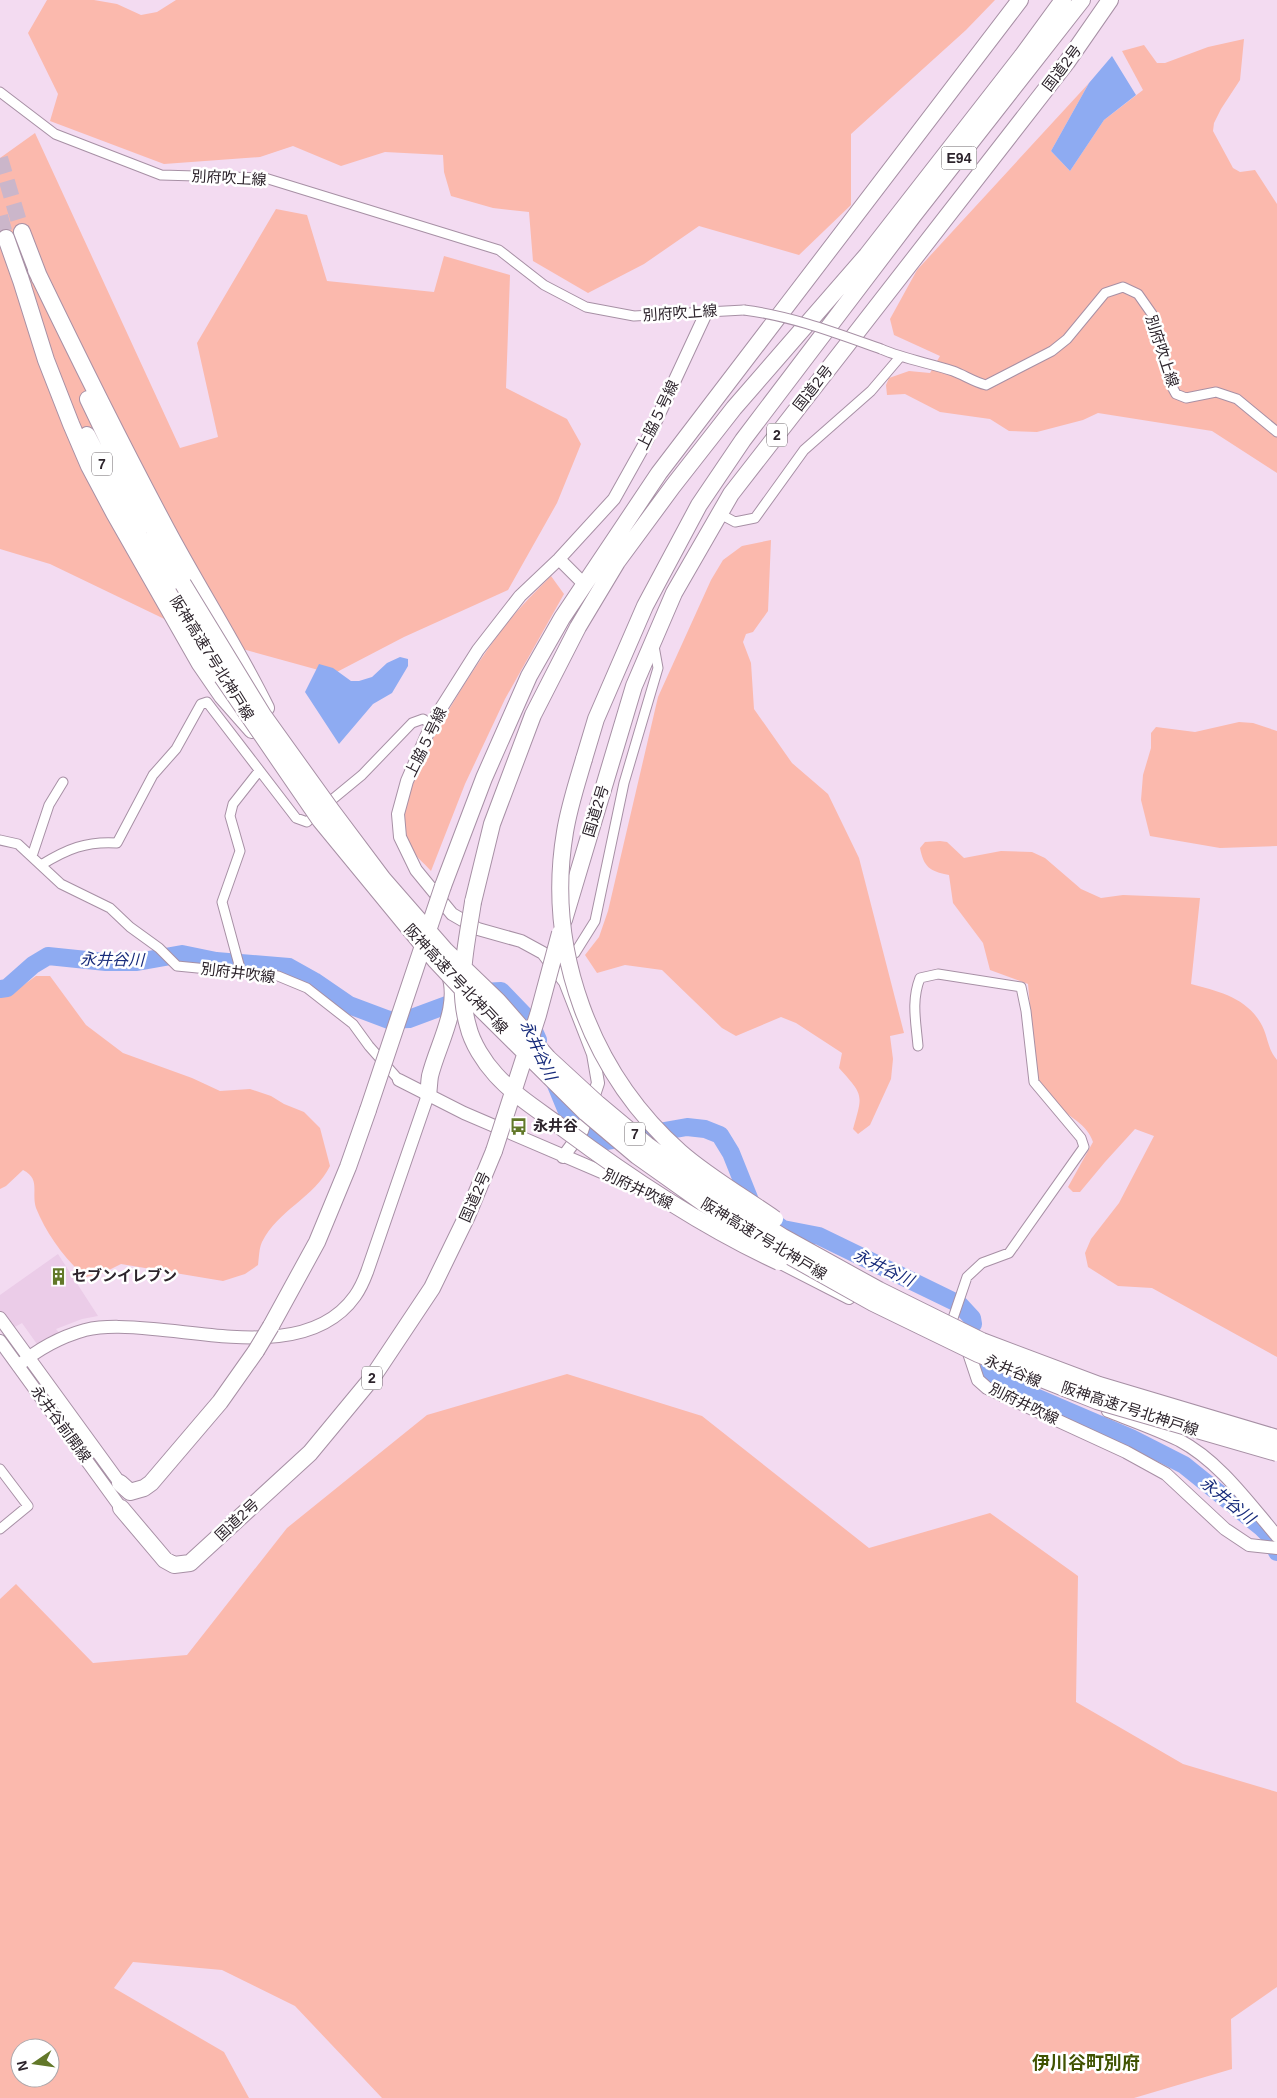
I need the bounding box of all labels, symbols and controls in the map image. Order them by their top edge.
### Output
street label: 国道2号 [1039,41,1084,94]
road number: E94 [942,146,976,170]
street label: 別府吹上線 [191,167,267,188]
street label: 別府吹上線 [642,301,718,324]
street label: 別府吹上線 [1143,313,1182,389]
street label: 国道2号 [789,361,836,414]
street label: 上脇５号線 [633,377,682,452]
road number: 2 [767,424,787,446]
road number: 7 [92,452,112,476]
street label: 阪神高速7号北神戸線 [167,592,258,723]
street label: 上脇５号線 [401,704,450,779]
street label: 国道2号 [580,783,611,839]
street label: 阪神高速7号北神戸線 [401,920,511,1037]
water label: 永井谷川 [80,950,146,969]
street label: 別府井吹線 [200,959,276,986]
water label: 永井谷川 [517,1018,561,1085]
bus stop icon: 永井谷 [509,1116,529,1136]
place label: 永井谷 [533,1117,578,1134]
road number: 7 [625,1122,645,1146]
street label: 別府井吹線 [601,1165,676,1212]
street label: 国道2号 [456,1169,493,1225]
street label: 阪神高速7号北神戸線 [698,1194,830,1283]
water label: 永井谷川 [851,1246,918,1290]
building icon: セブンイレブン [48,1266,68,1286]
place label: セブンイレブン [72,1267,177,1284]
street label: 永井谷線 [982,1351,1044,1390]
road number: 2 [362,1366,382,1390]
street label: 阪神高速7号北神戸線 [1059,1378,1201,1439]
street label: 別府井吹線 [987,1379,1062,1428]
street label: 永井谷前開線 [28,1382,95,1465]
water label: 永井谷川 [1197,1474,1259,1528]
street label: 国道2号 [211,1495,262,1544]
north arrow [10,2038,60,2088]
district label: 伊川谷町別府 [1032,2053,1140,2073]
text: N [13,2059,31,2073]

